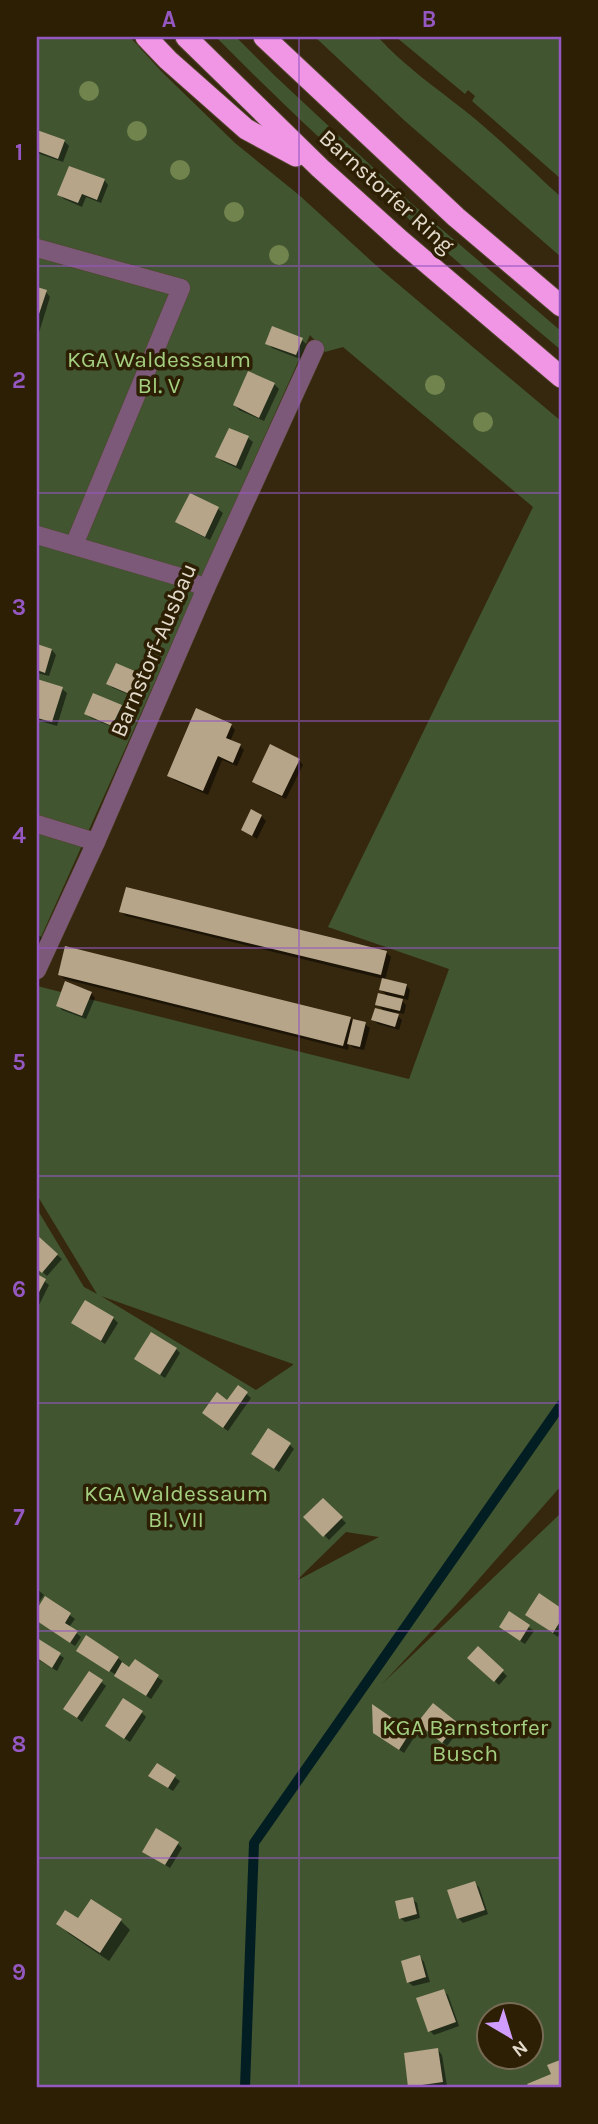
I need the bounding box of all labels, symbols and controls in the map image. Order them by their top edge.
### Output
text: A [162,6,176,33]
text: B [422,6,436,33]
street label: Barnstorfer Ring [314,124,460,259]
text: 1 [15,139,23,166]
park label: KGA Waldessaum Bl. V [67,346,251,399]
text: 2 [12,367,26,394]
street label: Barnstorf-Ausbau [105,559,202,741]
text: 3 [12,594,26,621]
text: 4 [12,822,26,849]
text: 5 [12,1049,26,1076]
text: 6 [12,1276,26,1303]
park label: KGA Waldessaum Bl. VII [84,1480,268,1533]
text: 7 [13,1504,25,1531]
park label: KGA Barnstorfer Busch [382,1714,549,1767]
text: 8 [12,1731,26,1758]
text: 9 [12,1959,26,1986]
north arrow [476,2002,546,2072]
text: N [508,2036,532,2061]

